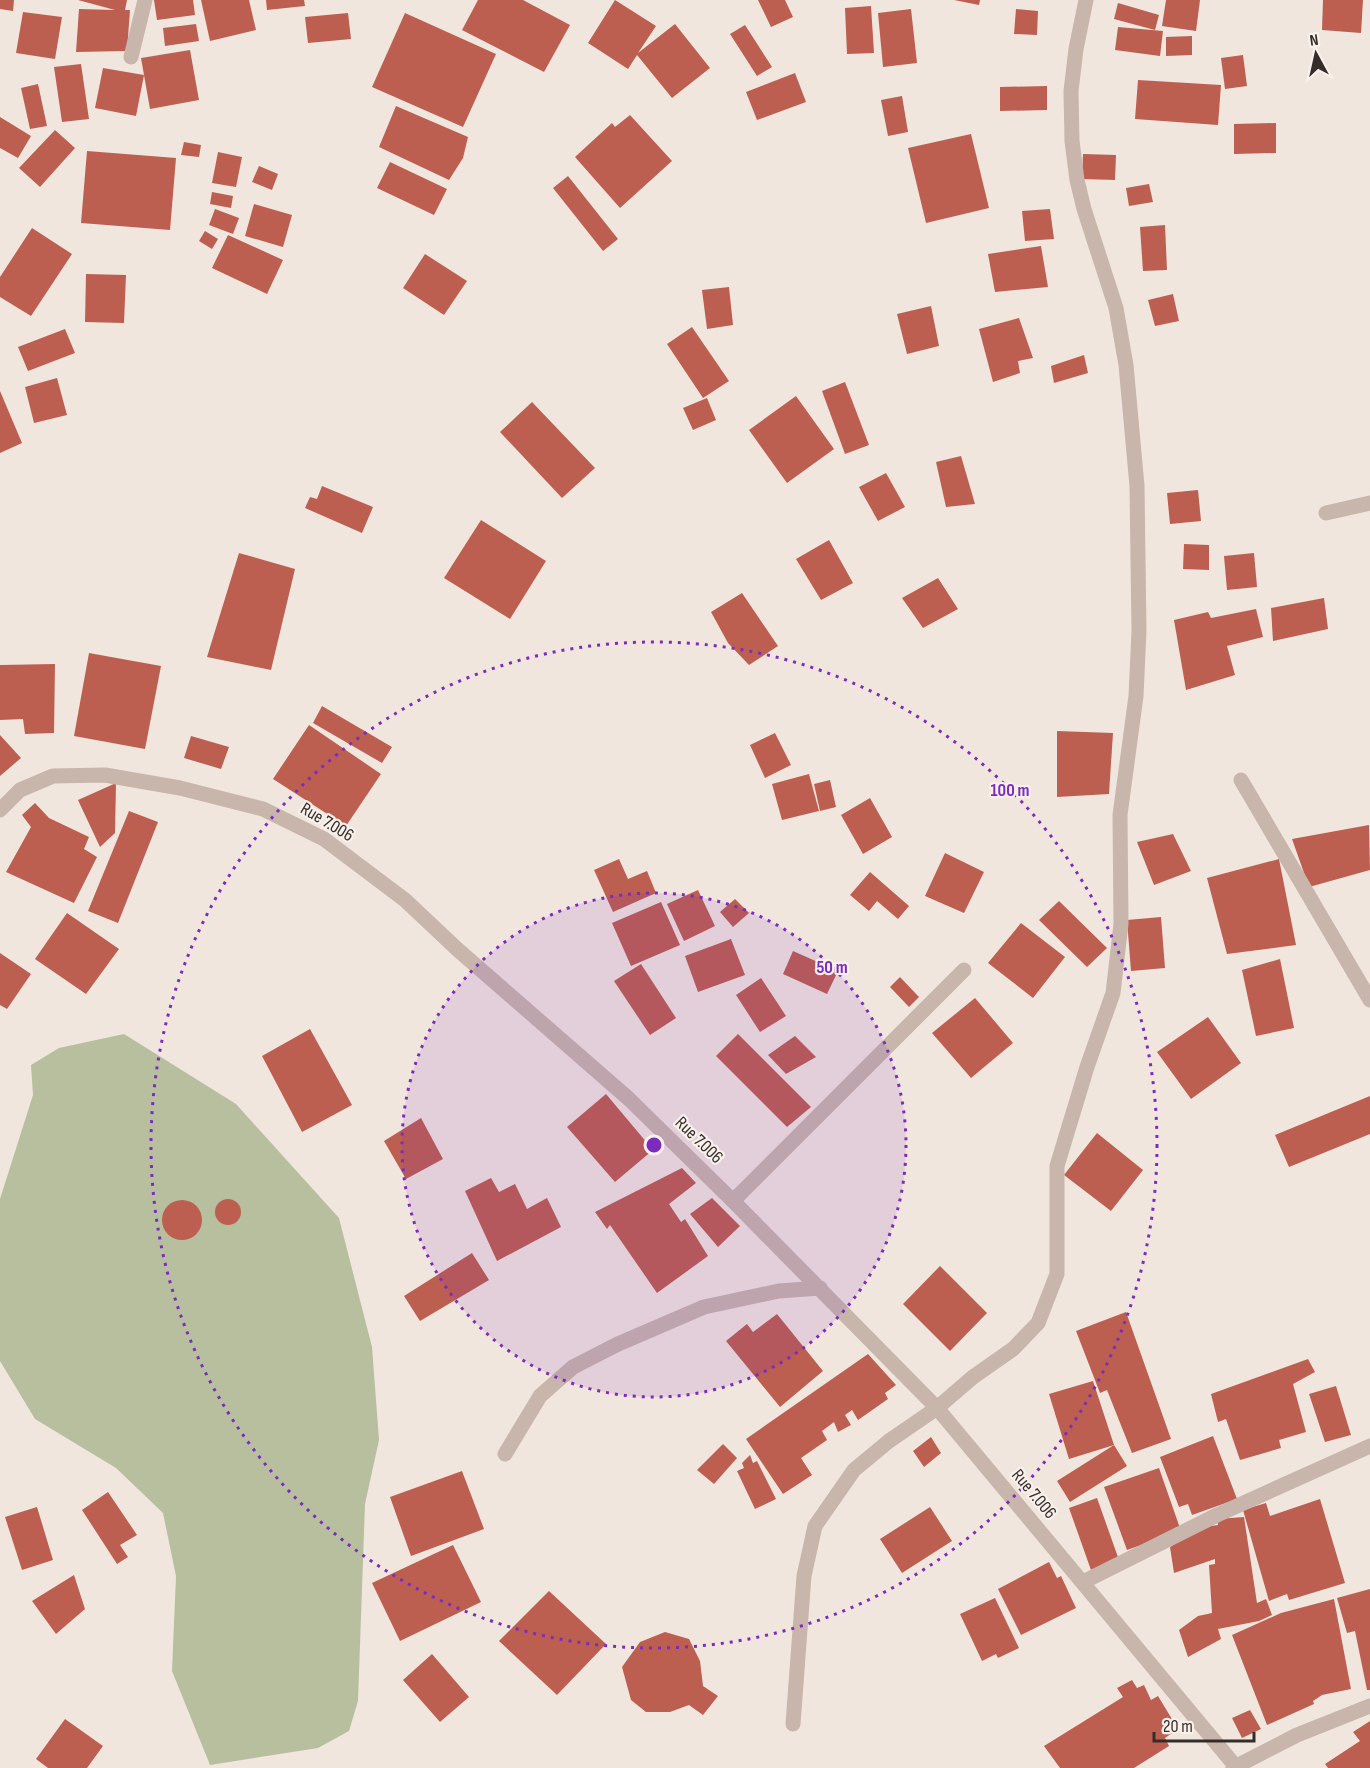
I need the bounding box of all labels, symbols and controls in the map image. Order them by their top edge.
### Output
north arrow [1286,24,1346,84]
text: N [1309,31,1320,51]
text: 100 m [991,780,1030,801]
street label: Rue 7.006 [297,798,357,846]
text: 50 m [816,957,848,978]
street label: Rue 7.006 [671,1112,727,1168]
centre of rings [644,1135,664,1155]
street label: Rue 7.006 [1007,1465,1061,1523]
scale bar [1154,1705,1254,1743]
text: 20 m [1163,1716,1193,1737]

